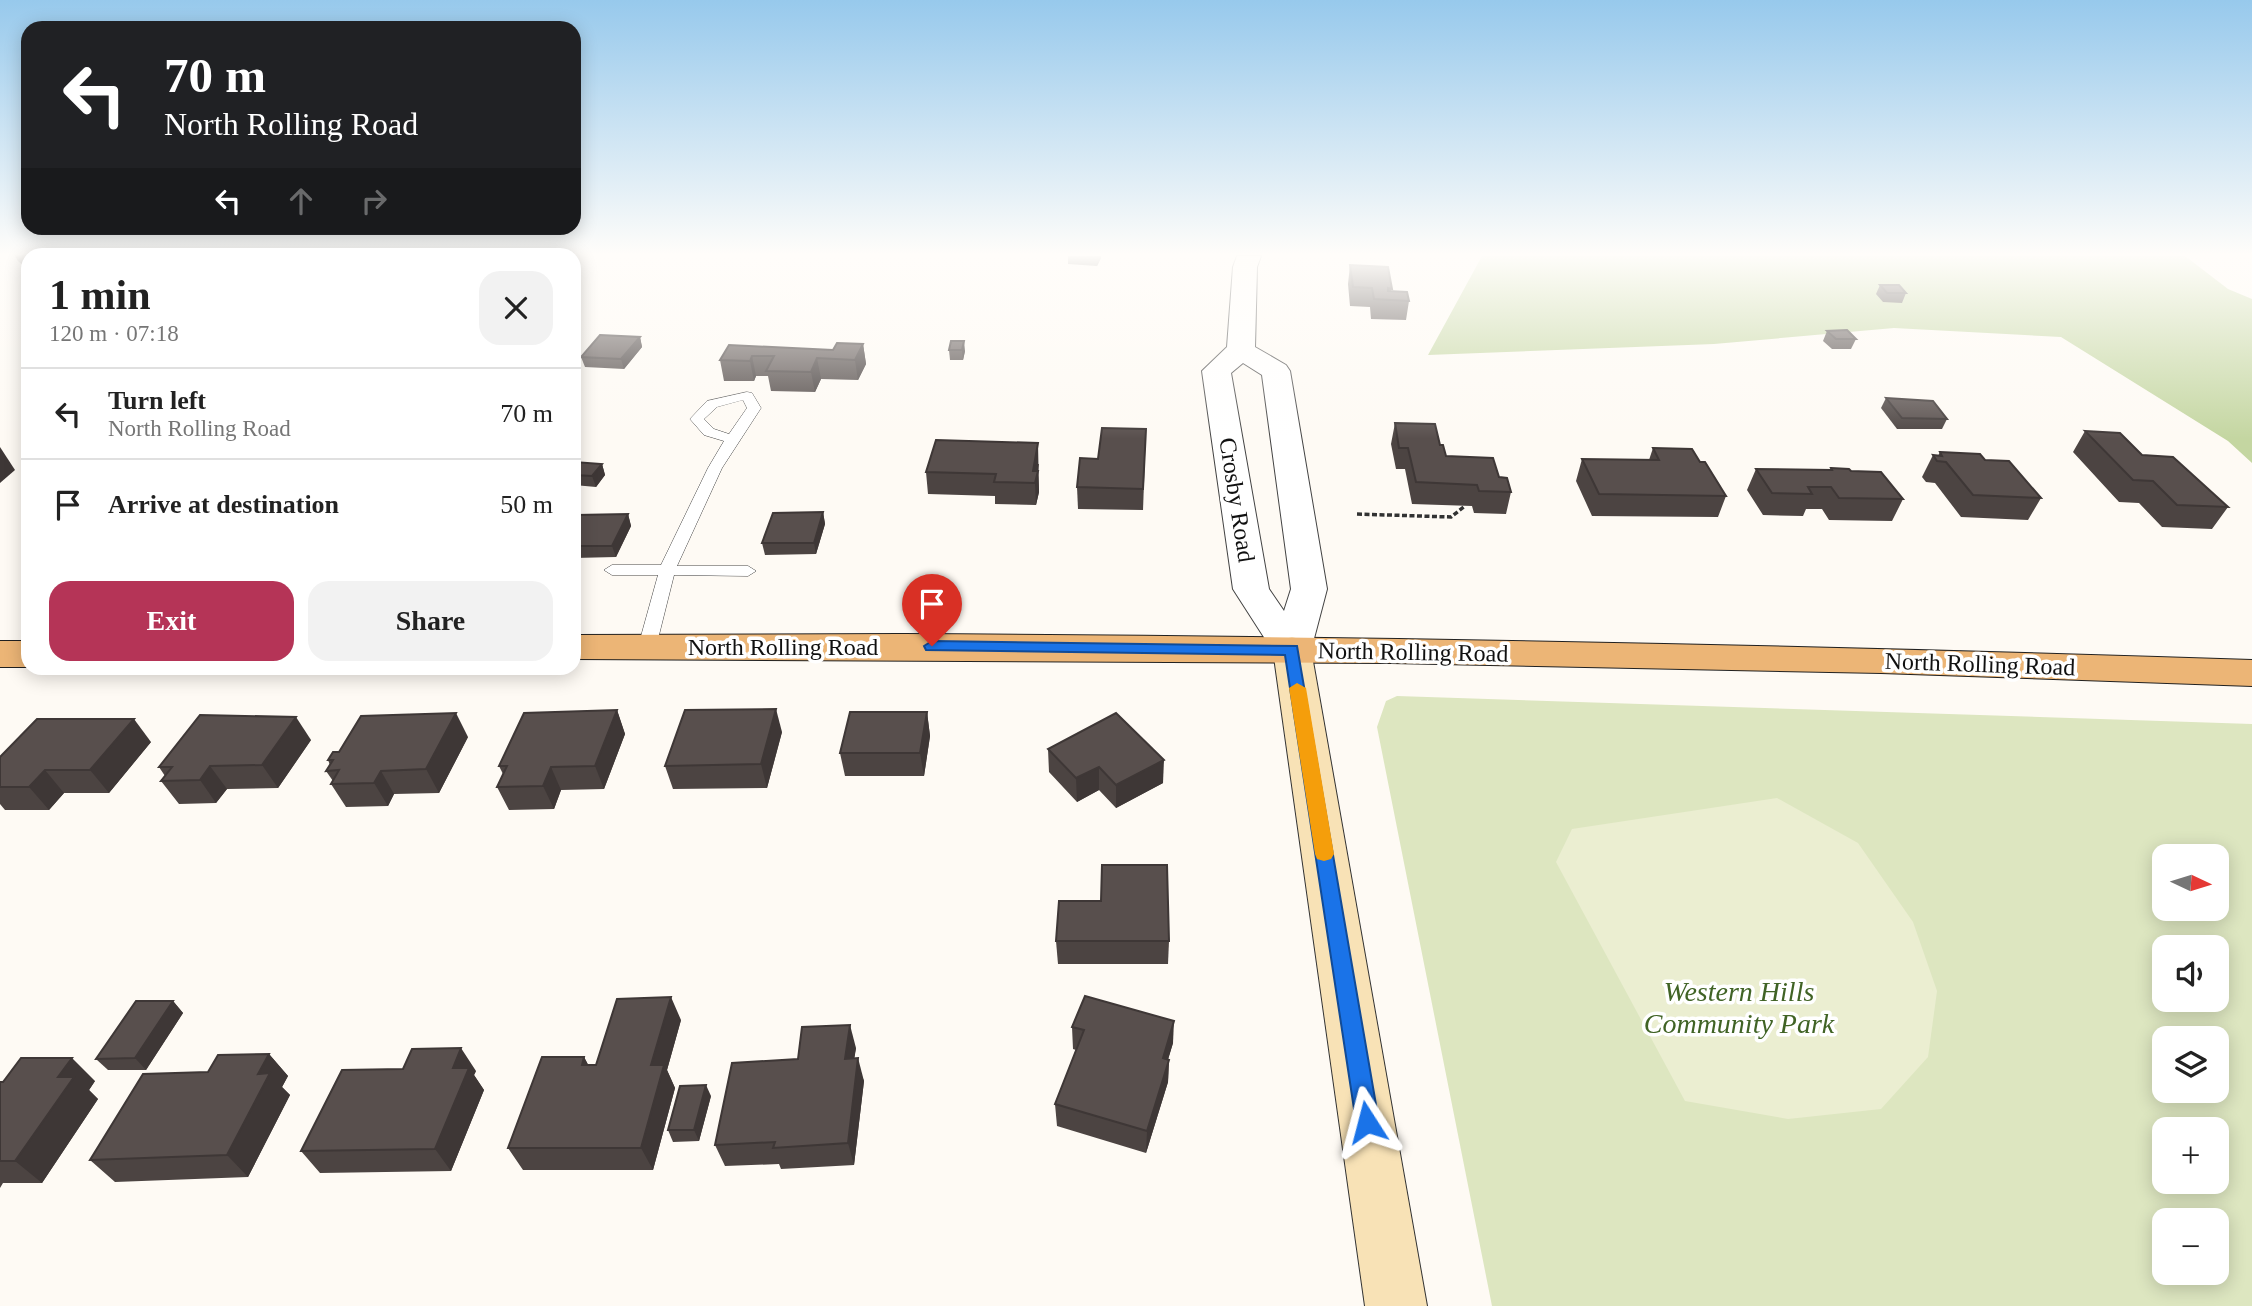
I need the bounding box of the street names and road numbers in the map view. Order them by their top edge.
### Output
street label: Crosby Road [1214,436,1260,564]
street label: North Rolling Road [688,634,878,660]
street label: North Rolling Road [1317,637,1509,667]
street label: North Rolling Road [1884,648,2076,680]

